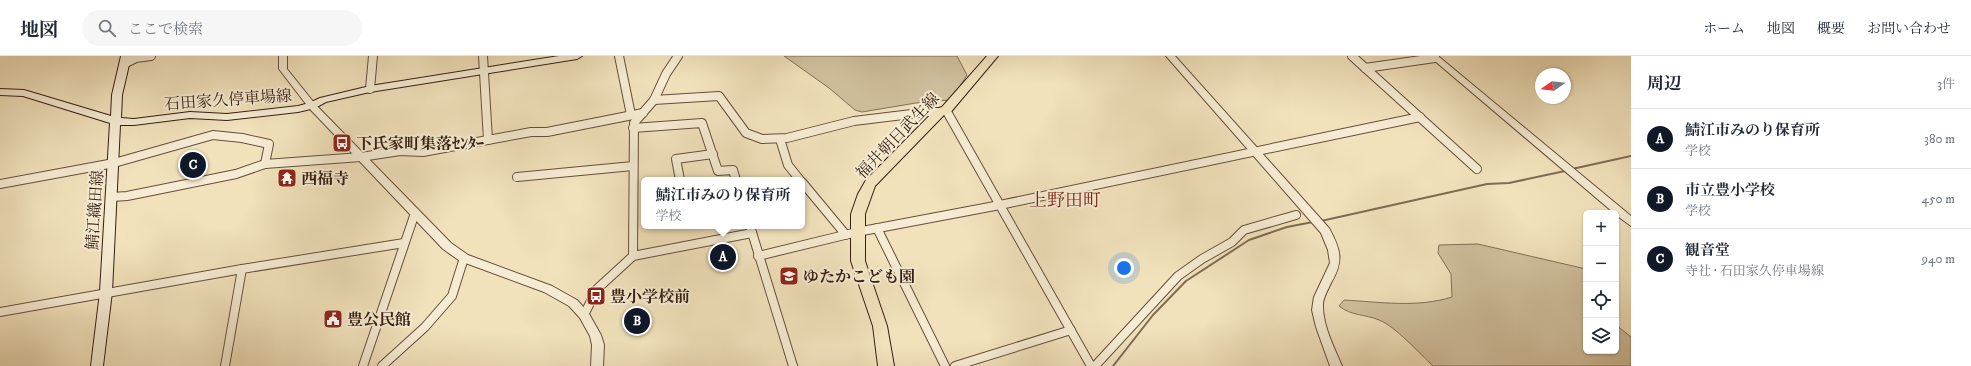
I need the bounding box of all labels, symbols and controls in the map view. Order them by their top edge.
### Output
search box [82,10,362,46]
icon: search [96,17,118,39]
text: 地図 [20,19,58,42]
text: ここで検索 [128,20,203,39]
text: ホーム [1703,20,1745,38]
text: 地図 [1767,20,1795,38]
text: 概要 [1817,20,1845,38]
text: お問い合わせ [1867,20,1951,38]
north arrow [1535,68,1571,104]
text: 周辺 [1647,73,1681,95]
text: 3件 [1937,76,1955,92]
street label: 石田家久停車場線 [164,86,293,114]
street label: 福井朝日武生線 [852,88,944,183]
text: 鯖江市みのり保育所 [1685,121,1820,140]
text: A [1656,131,1664,147]
text: 380 m [1924,131,1955,147]
bus stop icon: 下氏家町集落ｾﾝﾀｰ [331,132,353,154]
place label: 下氏家町集落ｾﾝﾀｰ [356,134,484,154]
text: 学校 [1685,143,1711,159]
pin: C [180,150,206,180]
temple icon: 西福寺 [276,167,298,189]
street label: 鯖江織田線 [82,169,108,251]
place label: 西福寺 [301,169,349,189]
popup [641,177,805,229]
text: 市立豊小学校 [1685,181,1775,200]
text: 鯖江市みのり保育所 [655,186,791,205]
district label: 上野田町 [1029,190,1101,212]
text: B [1656,191,1664,207]
text: 450 m [1922,191,1955,207]
text: 学校 [1685,203,1711,219]
text: 学校 [655,208,682,224]
map controls [1583,210,1619,354]
button: + [1583,210,1619,246]
text: 観音堂 [1685,241,1730,260]
pin: A [710,242,736,272]
button: − [1583,246,1619,282]
text: C [1656,251,1664,267]
text: 940 m [1921,251,1955,267]
your location [1114,258,1134,278]
text: 寺社 · 石田家久停車場線 [1685,263,1824,279]
school or university icon: ゆたかこども園 [778,265,800,287]
place label: ゆたかこども園 [803,267,915,287]
button: locate [1583,282,1619,318]
bus stop icon: 豊小学校前 [585,285,607,307]
place label: 豊小学校前 [610,287,690,307]
pin: B [624,306,650,336]
public building icon: 豊公民館 [322,308,344,330]
place label: 豊公民館 [347,310,411,330]
button: layers [1583,318,1619,354]

